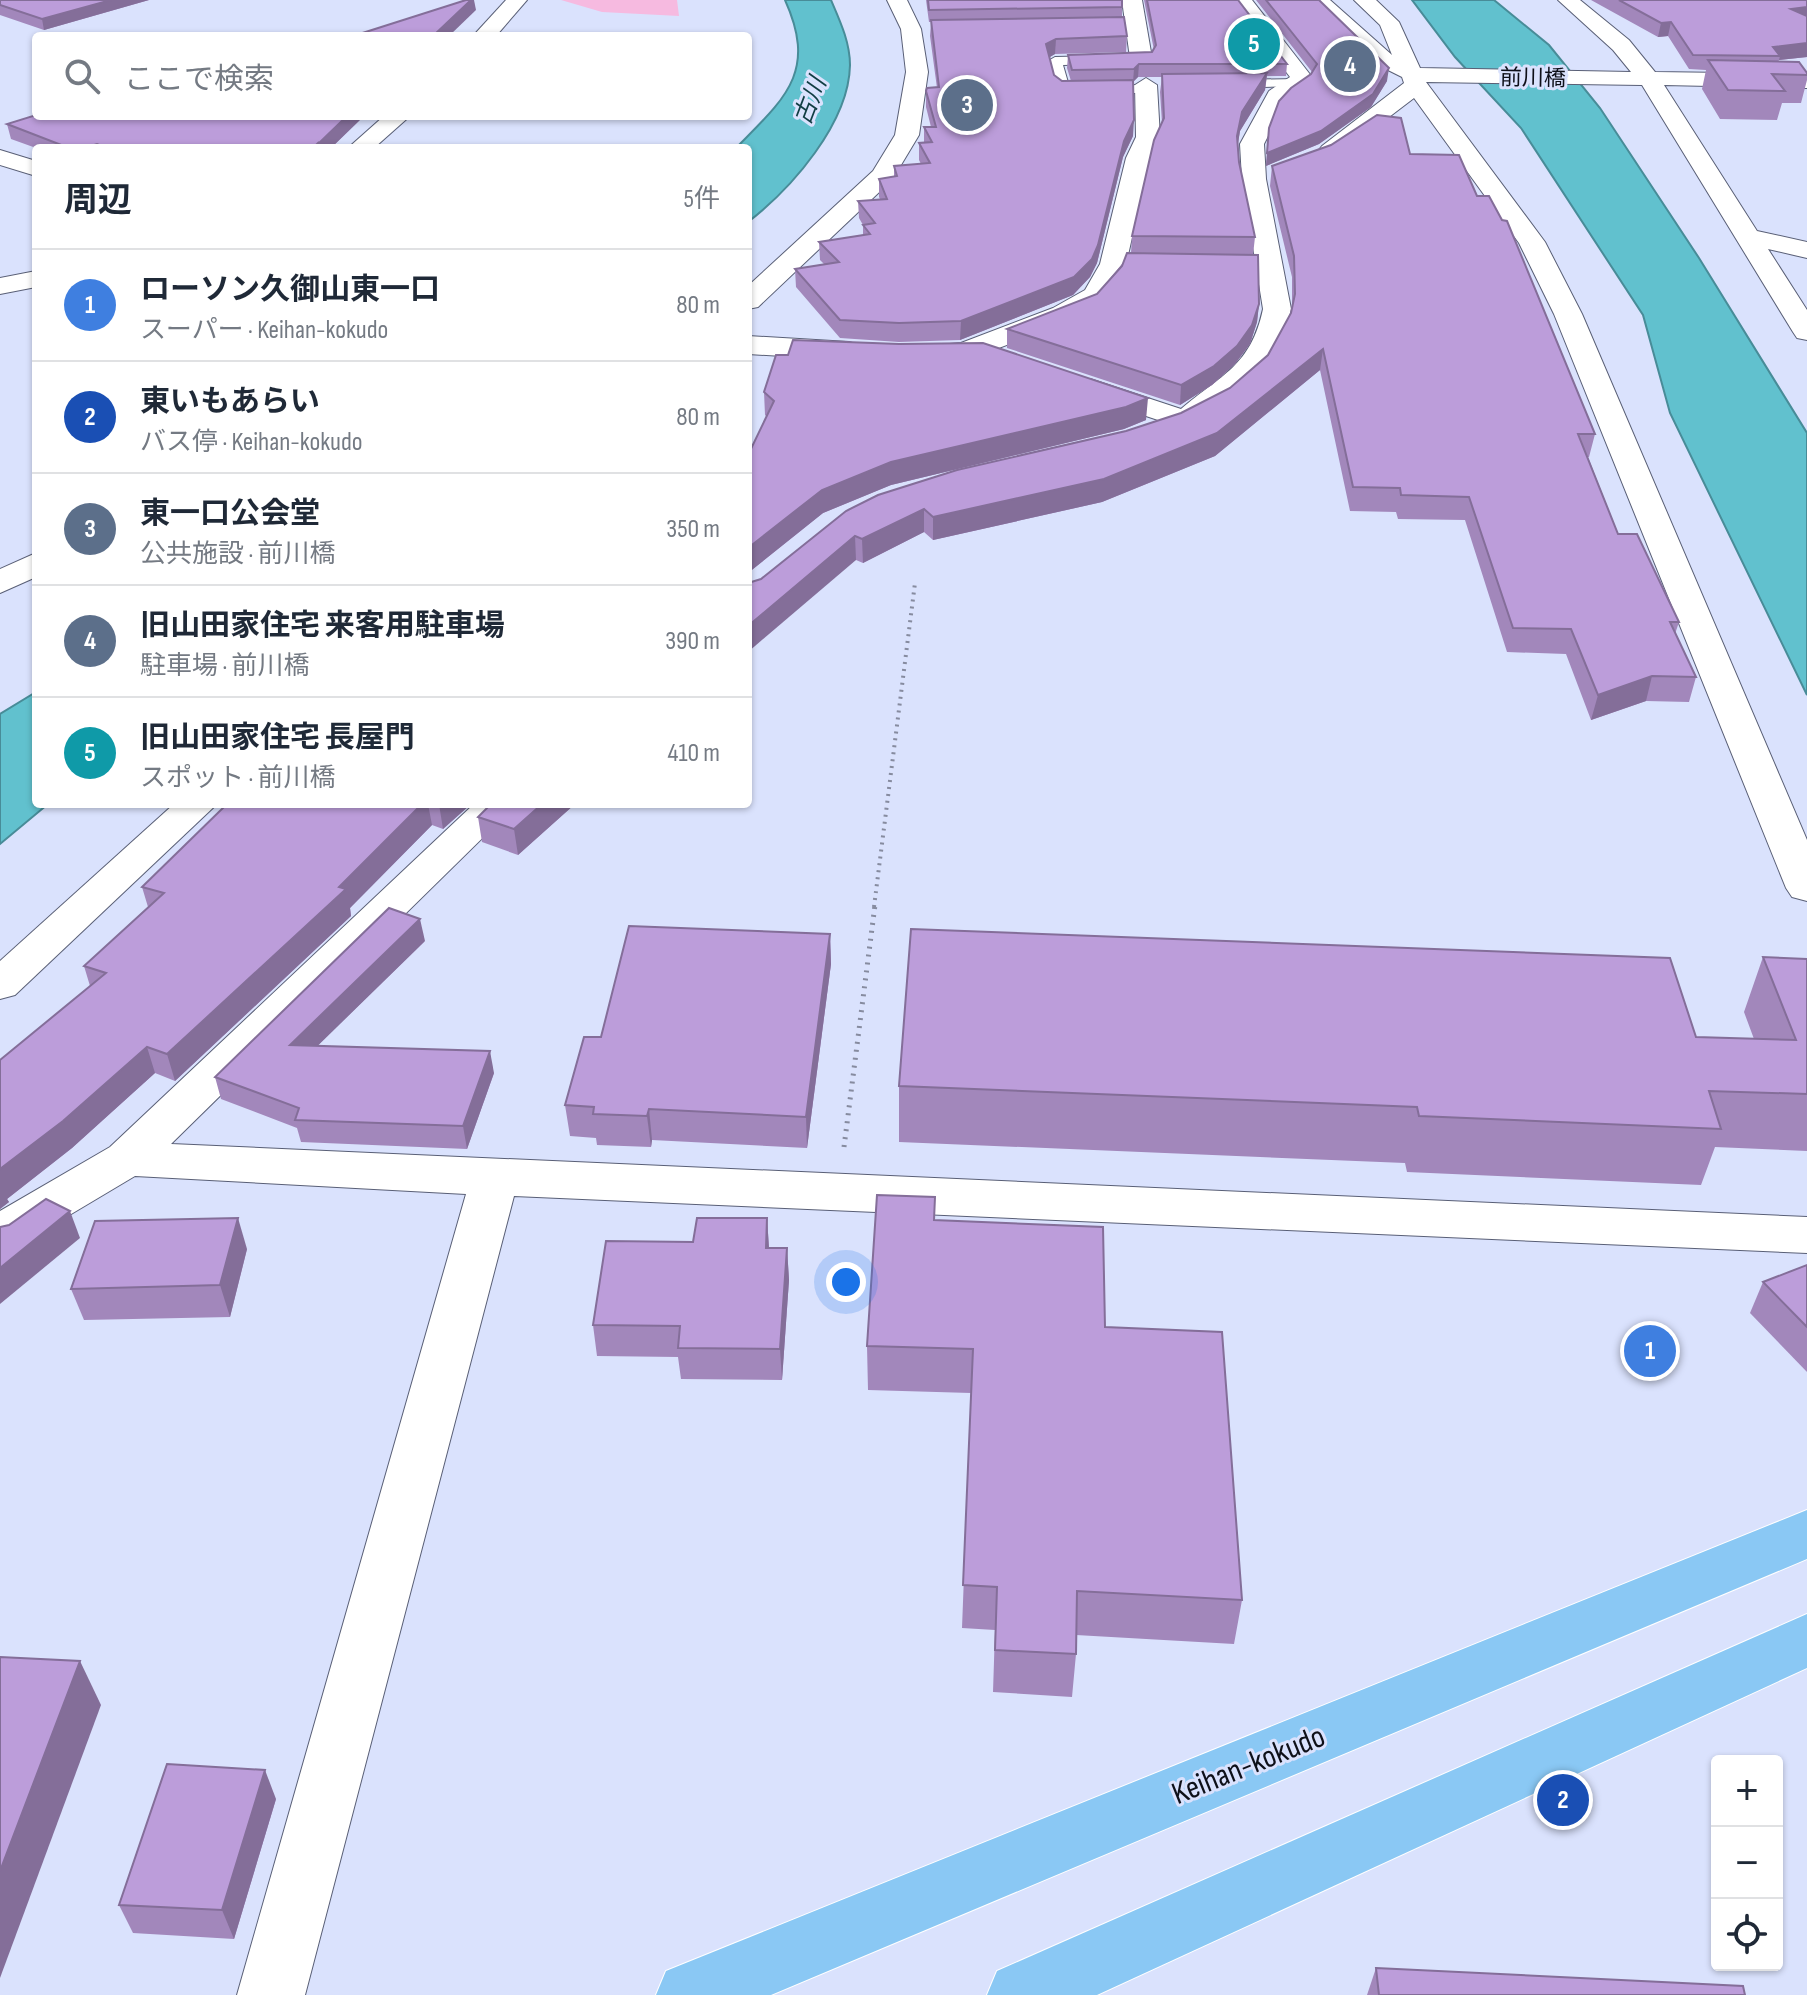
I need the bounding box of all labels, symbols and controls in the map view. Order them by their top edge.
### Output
pin: 5 [1228,14,1280,74]
search box [32,32,752,120]
pin: 4 [1324,36,1376,96]
icon: search [60,54,104,98]
text: ここで検索 [124,62,274,98]
street label: 前川橋 [1500,64,1566,93]
water label: 古川 [788,71,834,129]
pin: 3 [941,75,993,135]
text: 周辺 [64,180,132,221]
text: 5件 [684,184,720,215]
text: ローソン久御山東一口 [140,272,440,308]
text: 1 [85,290,95,321]
text: 80 m [676,290,720,321]
text: スーパー · Keihan-kokudo [140,315,388,346]
text: 東いもあらい [140,384,320,420]
text: 2 [84,402,96,433]
text: 80 m [676,402,720,433]
text: バス停 · Keihan-kokudo [140,427,363,458]
text: 東一口公会堂 [140,496,320,532]
text: 3 [84,514,96,545]
text: 350 m [666,514,720,545]
text: 公共施設 · 前川橋 [140,539,335,570]
text: 旧山田家住宅 来客用駐車場 [140,608,505,644]
text: 4 [84,626,96,657]
text: 390 m [665,626,720,657]
text: 駐車場 · 前川橋 [140,651,309,682]
text: 旧山田家住宅 長屋門 [140,720,415,756]
text: 5 [84,738,96,769]
text: 410 m [668,738,720,769]
text: スポット · 前川橋 [140,763,335,794]
your location [826,1262,866,1302]
pin: 1 [1624,1321,1676,1381]
street label: Keihan-kokudo [1166,1717,1331,1814]
map controls [1711,1755,1783,1971]
button: + [1711,1755,1783,1827]
pin: 2 [1537,1770,1589,1830]
button: − [1711,1827,1783,1899]
button: locate [1711,1899,1783,1971]

